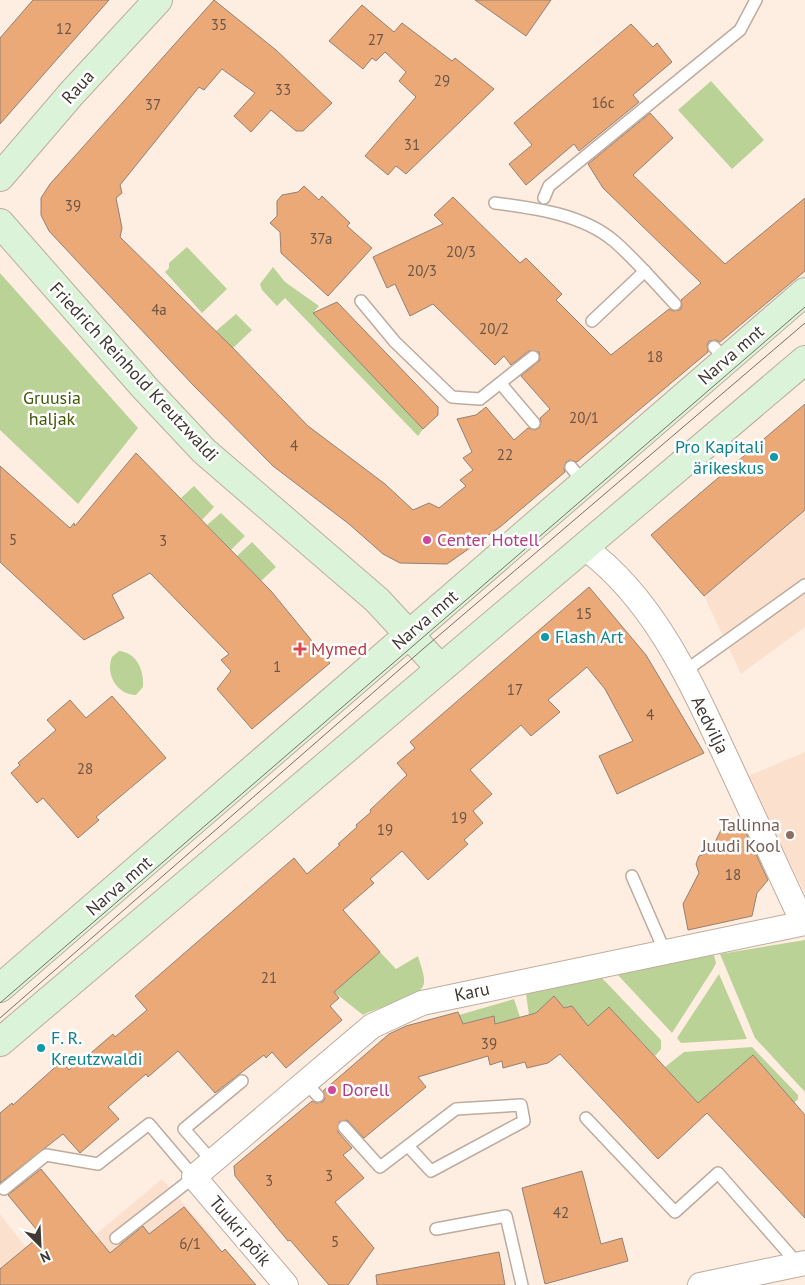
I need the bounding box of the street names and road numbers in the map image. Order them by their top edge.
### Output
street label: Raua [56,65,99,109]
street label: Friedrich Reinhold Kreutzwaldi [45,277,224,466]
street label: Narva mnt [693,320,768,390]
street label: Narva mnt [387,585,462,655]
street label: Aedvilja [687,692,734,758]
street label: Narva mnt [81,851,156,921]
street label: Karu [452,977,492,1006]
street label: Tuukri põik [204,1191,277,1271]

